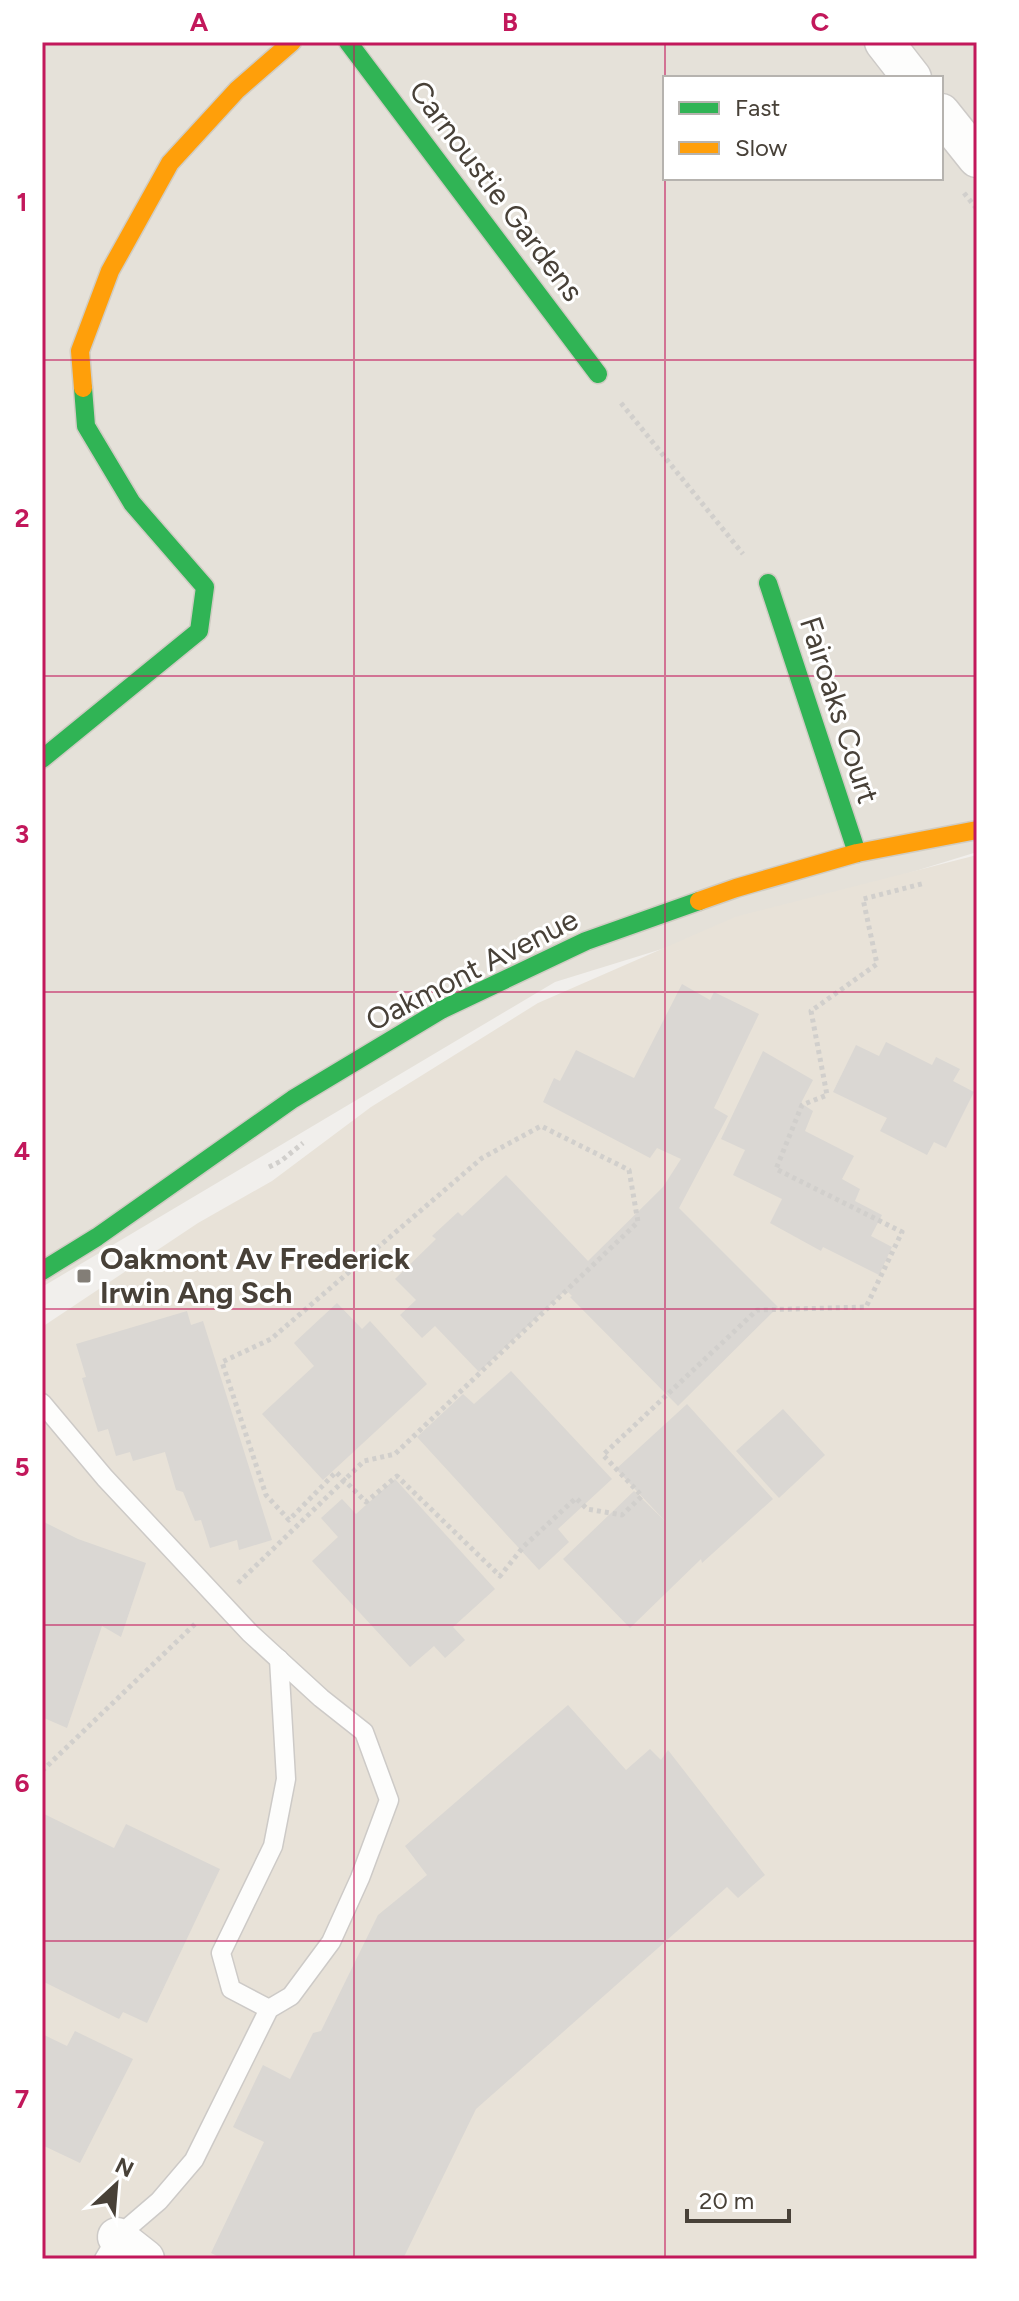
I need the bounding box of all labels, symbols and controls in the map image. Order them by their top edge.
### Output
text: A [190,6,209,38]
text: B [502,6,518,38]
text: C [811,6,830,38]
street label: Carnoustie Gardens [401,73,592,308]
legend [663,76,943,180]
text: Fast [735,93,780,122]
text: Slow [735,133,788,162]
text: 1 [17,186,27,218]
text: 2 [14,502,30,534]
street label: Fairoaks Court [792,612,887,808]
text: 3 [15,818,29,850]
street label: Oakmont Avenue [360,900,584,1039]
text: 4 [14,1135,30,1167]
place label: Oakmont Av Frederick Irwin Ang Sch [100,1240,410,1311]
marker: Oakmont Av Frederick Irwin Ang Sch [75,1267,93,1285]
text: 5 [14,1451,30,1483]
text: 6 [14,1767,30,1799]
text: 7 [15,2083,29,2115]
north arrow [76,2145,156,2225]
text: N [111,2152,138,2183]
scale bar [687,2173,789,2223]
text: 20 m [699,2186,754,2215]

